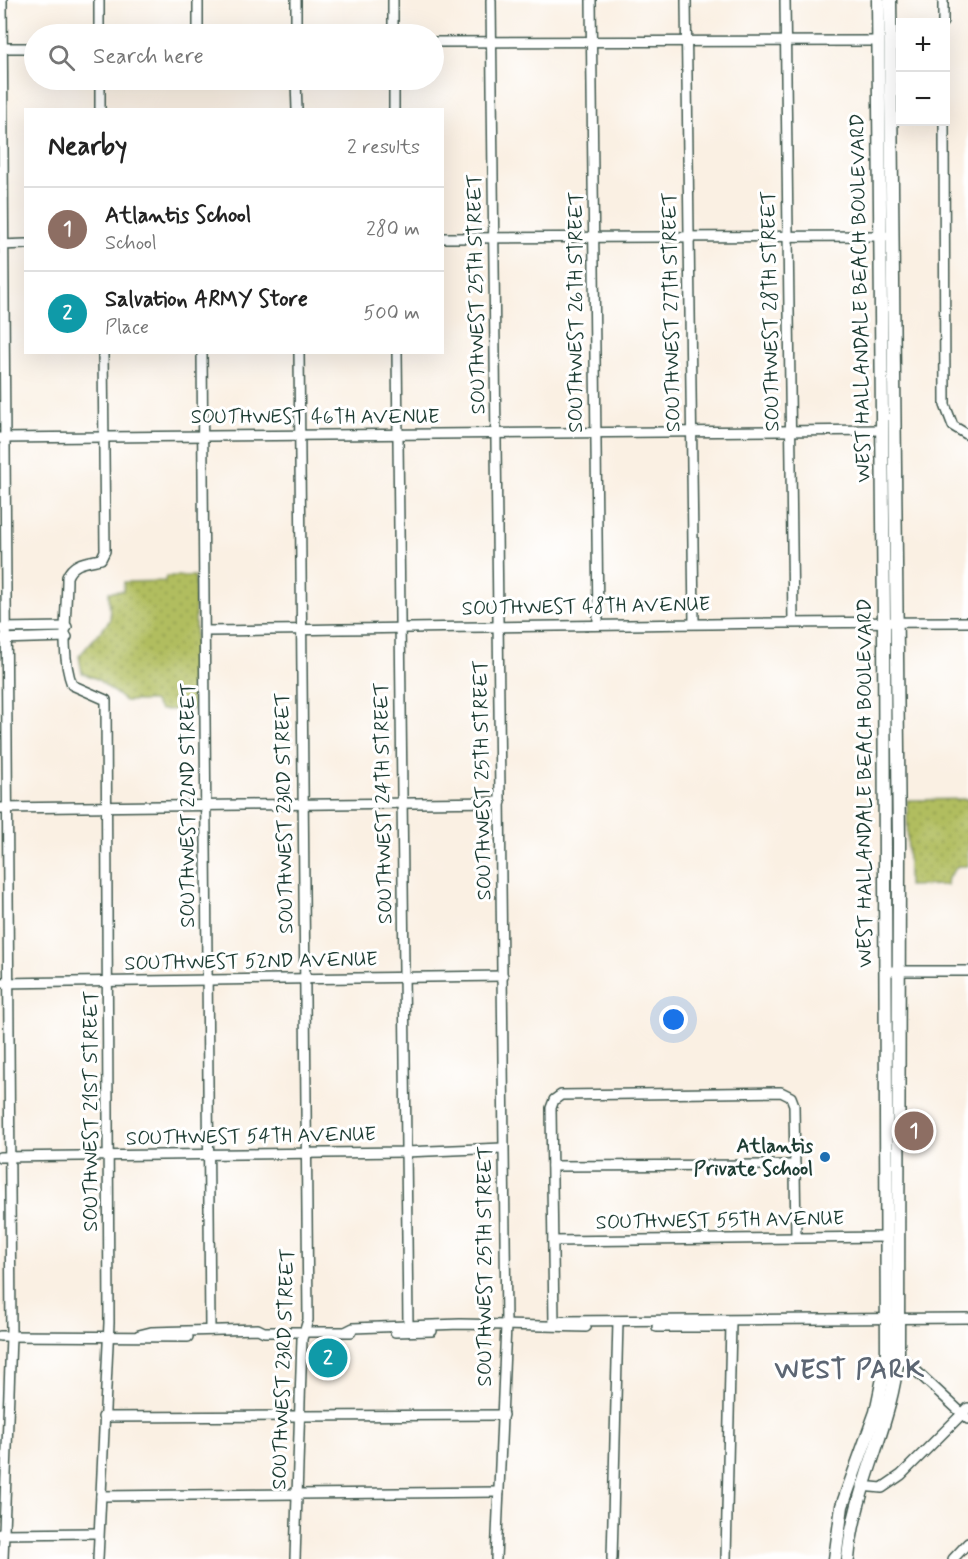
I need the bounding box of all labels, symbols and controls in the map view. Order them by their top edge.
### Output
map controls [896,18,950,126]
button: + [896,18,950,72]
search box [24,24,444,90]
icon: search [45,41,78,74]
text: Search here [93,43,204,71]
button: − [896,72,950,126]
street label: WEST HALLANDALE BEACH BOULEVARD [844,113,878,483]
text: Nearby [48,130,127,164]
text: 2 results [347,134,420,161]
street label: SOUTHWEST 25TH STREET [461,173,493,415]
street label: SOUTHWEST 28TH STREET [755,190,787,432]
street label: SOUTHWEST 26TH STREET [563,191,590,433]
street label: SOUTHWEST 27TH STREET [656,192,688,432]
text: Atlantis School [105,202,251,230]
text: 1 [63,216,72,243]
text: 280 m [366,216,420,243]
text: School [105,230,157,257]
text: Salvation ARMY Store [105,286,308,314]
text: 2 [63,300,72,327]
text: 500 m [363,300,420,327]
text: Place [105,314,149,341]
street label: SOUTHWEST 46TH AVENUE [191,404,439,431]
street label: SOUTHWEST 48TH AVENUE [461,591,711,623]
street label: WEST HALLANDALE BEACH BOULEVARD [852,598,879,968]
street label: SOUTHWEST 25TH STREET [467,659,499,901]
street label: SOUTHWEST 22ND STREET [175,682,202,928]
street label: SOUTHWEST 24TH STREET [368,682,400,924]
street label: SOUTHWEST 23RD STREET [269,692,301,934]
street label: SOUTHWEST 52ND AVENUE [124,946,378,978]
street label: SOUTHWEST 21ST STREET [78,990,105,1232]
your location [659,1005,688,1034]
pin: 1 [894,1108,934,1154]
street label: SOUTHWEST 54TH AVENUE [126,1121,376,1153]
place label: Atlantis Private School [694,1133,813,1183]
street label: SOUTHWEST 25TH STREET [472,1146,499,1386]
marker: Atlantis Private School [818,1150,832,1164]
street label: SOUTHWEST 55TH AVENUE [595,1205,845,1237]
street label: SOUTHWEST 23RD STREET [266,1248,302,1490]
pin: 2 [308,1336,348,1380]
district label: WEST PARK [774,1354,925,1388]

